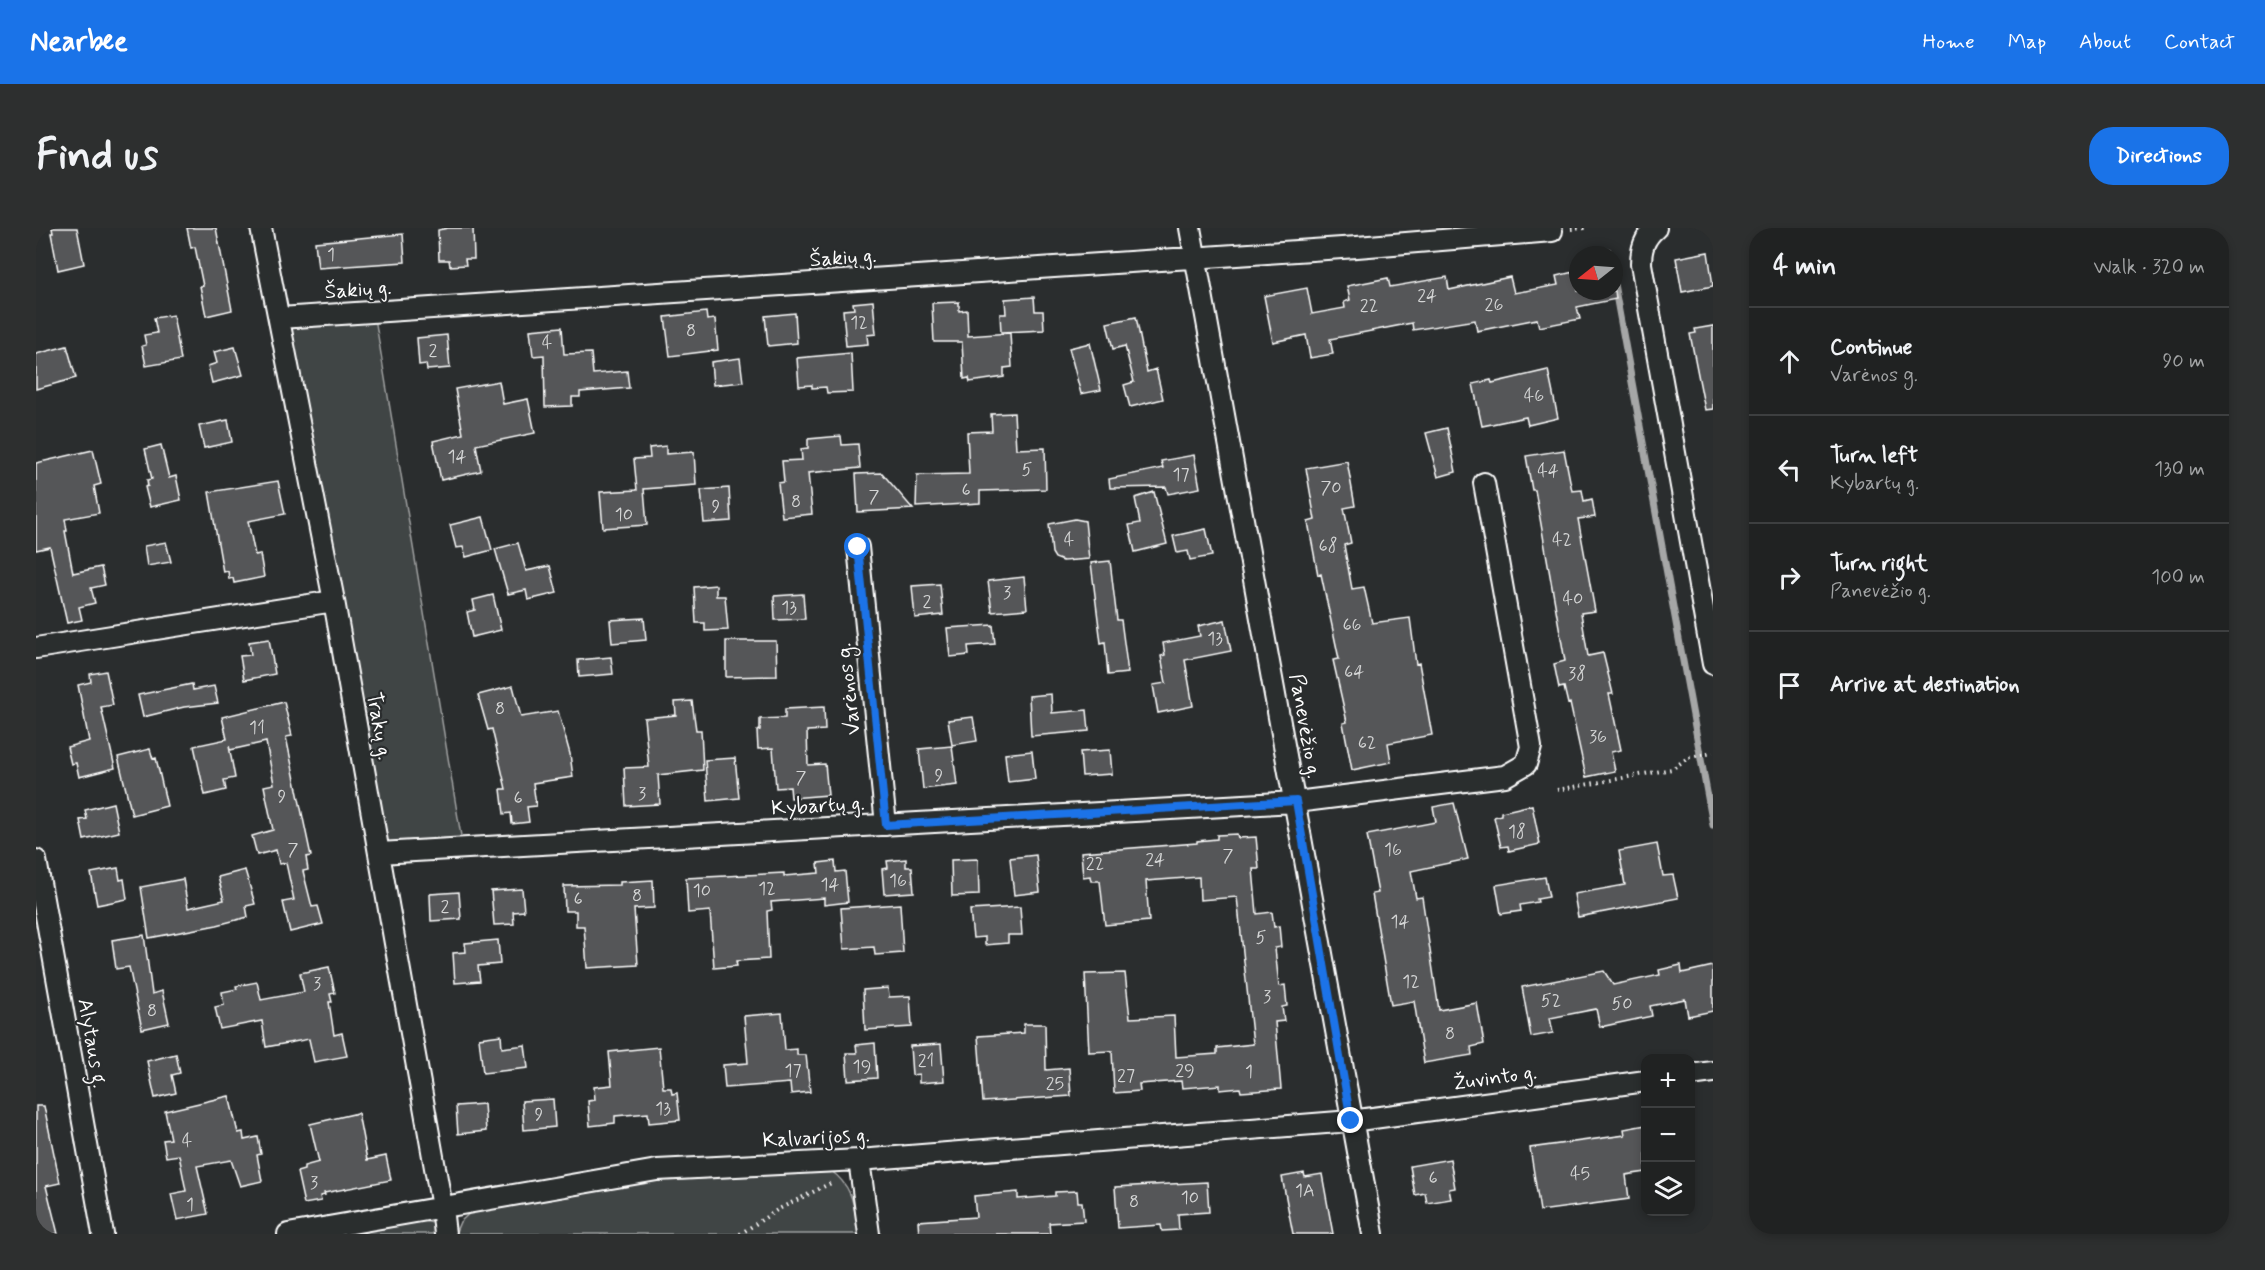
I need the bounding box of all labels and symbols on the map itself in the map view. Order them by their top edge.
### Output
street label: Šakių g. [809,242,877,274]
house number: 1 [327,243,335,267]
north arrow [1569,246,1623,300]
street label: Šakių g. [324,274,392,306]
house number: 24 [1417,284,1437,308]
house number: 26 [1485,293,1503,317]
house number: 22 [1360,294,1378,318]
house number: 12 [850,311,868,335]
house number: 8 [686,319,696,343]
house number: 4 [542,331,552,355]
house number: 2 [429,339,438,363]
house number: 46 [1524,384,1544,408]
house number: 14 [448,445,467,469]
house number: 5 [1022,458,1033,482]
house number: 44 [1537,459,1559,483]
house number: 17 [1172,463,1190,487]
house number: 70 [1320,476,1342,500]
house number: 6 [961,478,971,502]
house number: 7 [869,485,880,509]
house number: 8 [791,490,801,514]
house number: 9 [712,495,721,519]
house number: 10 [615,503,633,527]
house number: 4 [1064,528,1074,552]
house number: 42 [1552,528,1572,552]
route start [844,533,870,559]
house number: 68 [1318,534,1338,558]
house number: 3 [1003,581,1011,605]
house number: 40 [1563,587,1583,611]
house number: 2 [923,590,932,614]
house number: 13 [781,596,797,620]
house number: 66 [1342,613,1362,637]
house number: 13 [1207,627,1223,651]
street label: Varėnos g. [830,641,869,736]
house number: 64 [1344,660,1364,684]
house number: 38 [1568,662,1586,686]
street label: Panevėžio g. [1282,672,1328,781]
street label: Trakų g. [359,690,399,762]
house number: 8 [495,697,505,721]
house number: 11 [249,716,265,740]
house number: 36 [1589,725,1607,749]
house number: 62 [1358,731,1376,755]
house number: 9 [935,764,944,788]
house number: 7 [796,766,807,790]
house number: 3 [638,782,646,806]
house number: 9 [278,785,287,809]
house number: 6 [513,786,523,810]
street label: Kybartų g. [771,790,866,822]
house number: 18 [1508,820,1526,844]
house number: 7 [288,838,299,862]
house number: 16 [1384,838,1402,862]
house number: 7 [1223,844,1234,868]
house number: 24 [1145,848,1165,872]
house number: 22 [1086,852,1104,876]
house number: 16 [889,869,907,893]
house number: 14 [821,873,840,897]
house number: 12 [758,877,776,901]
house number: 10 [693,879,711,903]
house number: 8 [632,884,642,908]
house number: 6 [573,887,583,911]
house number: 2 [441,895,450,919]
house number: 14 [1391,910,1410,934]
house number: 5 [1256,926,1267,950]
house number: 12 [1402,970,1420,994]
house number: 3 [313,972,321,996]
house number: 3 [1263,985,1271,1009]
house number: 52 [1541,989,1561,1013]
house number: 50 [1611,992,1633,1016]
street label: Alytaus g. [68,996,114,1090]
house number: 8 [147,999,157,1023]
house number: 8 [1445,1022,1455,1046]
house number: 21 [918,1049,934,1073]
house number: 19 [853,1055,871,1079]
street label: Žuvinto g. [1452,1058,1539,1098]
house number: 17 [784,1059,802,1083]
house number: 29 [1175,1059,1195,1083]
house number: 1 [1245,1060,1253,1084]
house number: 27 [1117,1064,1135,1088]
house number: 25 [1046,1072,1064,1096]
house number: 13 [655,1097,671,1121]
house number: 9 [535,1103,544,1127]
route end [1337,1107,1363,1133]
street label: Kalvarijos g. [762,1121,870,1155]
house number: 4 [182,1129,192,1153]
house number: 45 [1570,1162,1590,1186]
house number: 6 [1428,1166,1438,1190]
house number: 3 [310,1171,318,1195]
house number: 1A [1295,1179,1315,1203]
house number: 10 [1181,1186,1199,1210]
house number: 8 [1129,1190,1139,1214]
house number: 1 [186,1193,194,1217]

